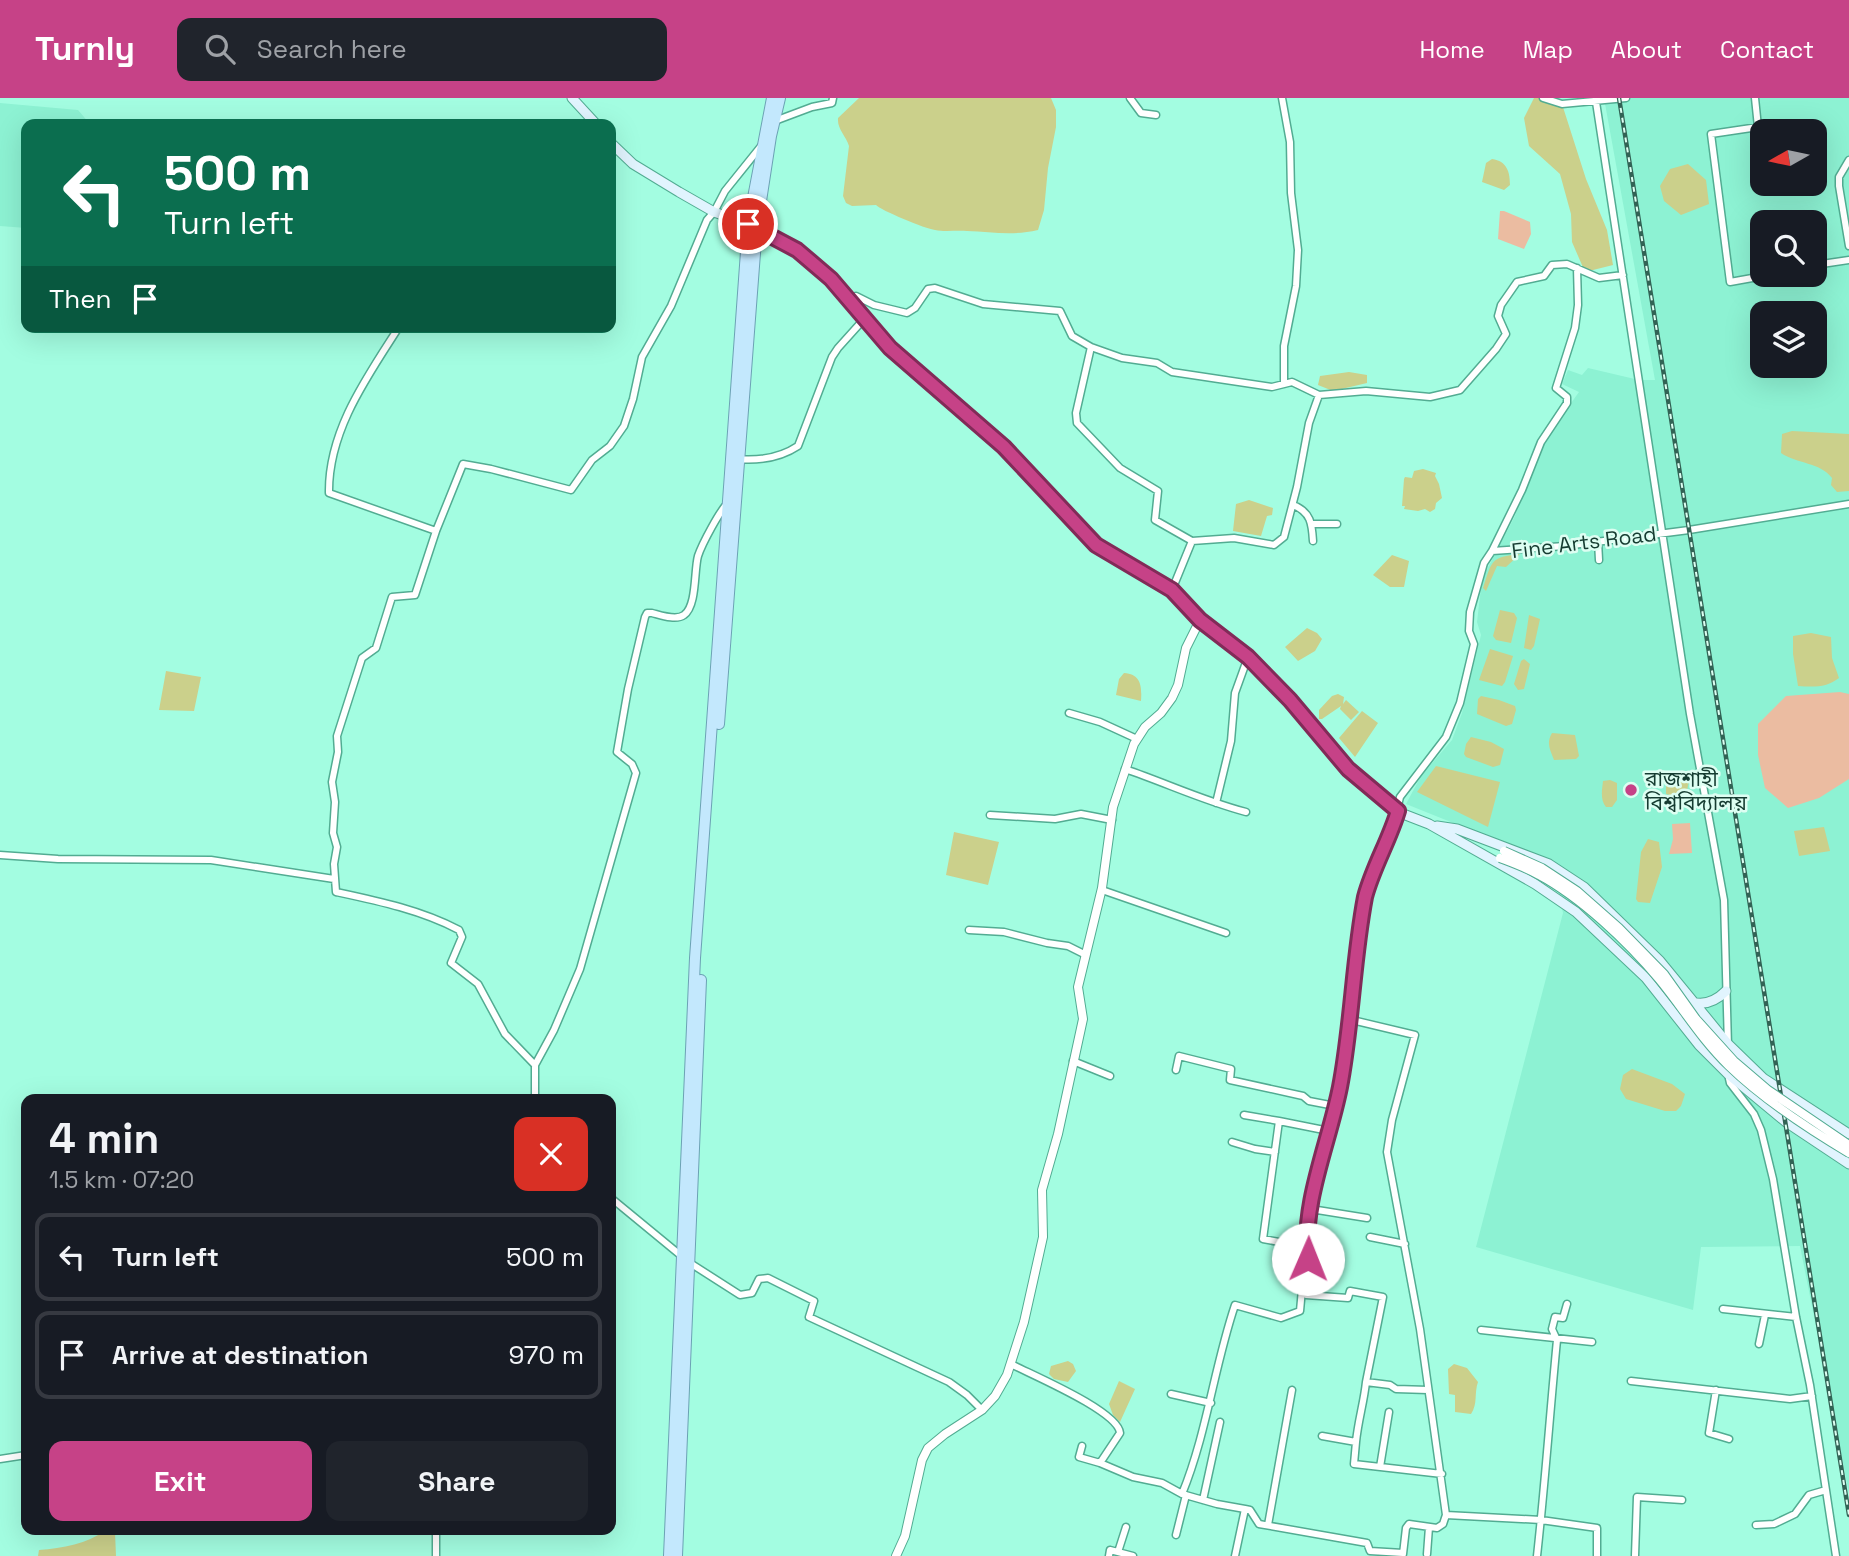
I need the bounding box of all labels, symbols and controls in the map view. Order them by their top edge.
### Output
search box [177,18,667,81]
text: Turnly [35,28,135,70]
icon: search [201,30,239,68]
text: Search here [257,32,407,66]
text: Home [1419,34,1485,65]
text: Map [1523,34,1573,65]
text: About [1611,34,1682,65]
text: Contact [1720,34,1814,65]
north arrow [1750,119,1827,196]
map controls [1750,119,1827,378]
text: 500 m [164,142,311,204]
icon: left [49,147,140,238]
pin [718,194,778,254]
text: Turn left [164,203,294,243]
icon: arrive [729,205,767,243]
button: search [1750,210,1827,287]
icon: arrive [126,280,164,318]
text: Then [49,282,112,316]
button: layers [1750,301,1827,378]
street label: Fine Arts Road [1510,520,1658,564]
place label: রাজশাহী বিশ্ববিদ্যালয় [1644,765,1748,816]
marker: রাজশাহী বিশ্ববিদ্যালয় [1623,782,1639,798]
text: 4 min [49,1112,159,1165]
button: close [514,1117,588,1191]
text: 1.5 km · 07:20 [49,1165,194,1195]
position arrow [1271,1222,1345,1296]
icon: left [53,1238,91,1276]
text: Turn left [112,1240,219,1274]
text: 500 m [506,1240,584,1274]
icon: arrive [53,1336,91,1374]
text: Arrive at destination [112,1338,369,1372]
text: 970 m [508,1338,584,1372]
button: Exit [49,1441,312,1521]
button: Share [326,1441,588,1521]

